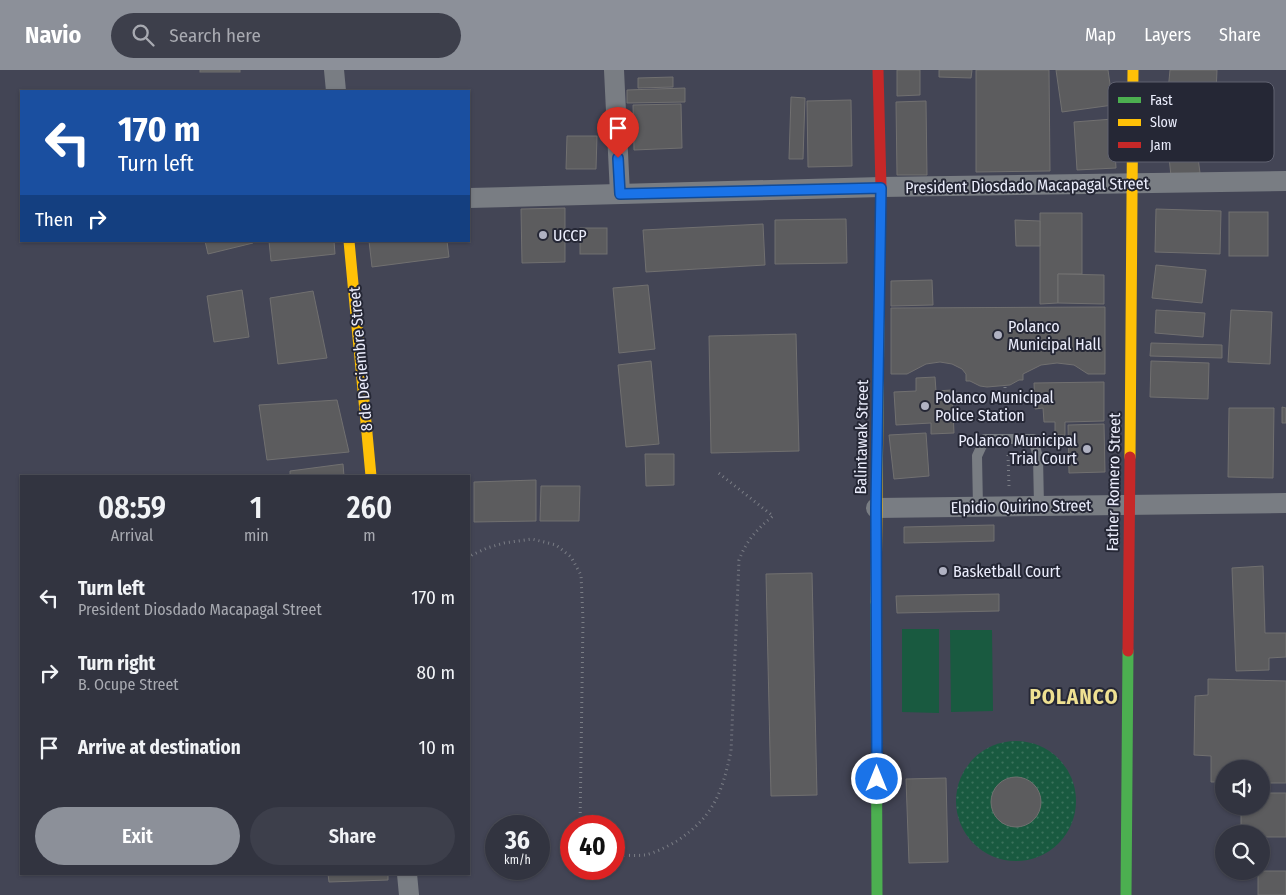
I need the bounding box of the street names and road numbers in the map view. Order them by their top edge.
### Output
street label: President Diosdado Macapagal Street [905,174,1150,197]
street label: 8 de Deciembre Street [345,285,376,432]
street label: Balintawak Street [851,379,872,495]
street label: Father Romero Street [1103,412,1124,551]
street label: Elpidio Quirino Street [950,496,1092,517]

